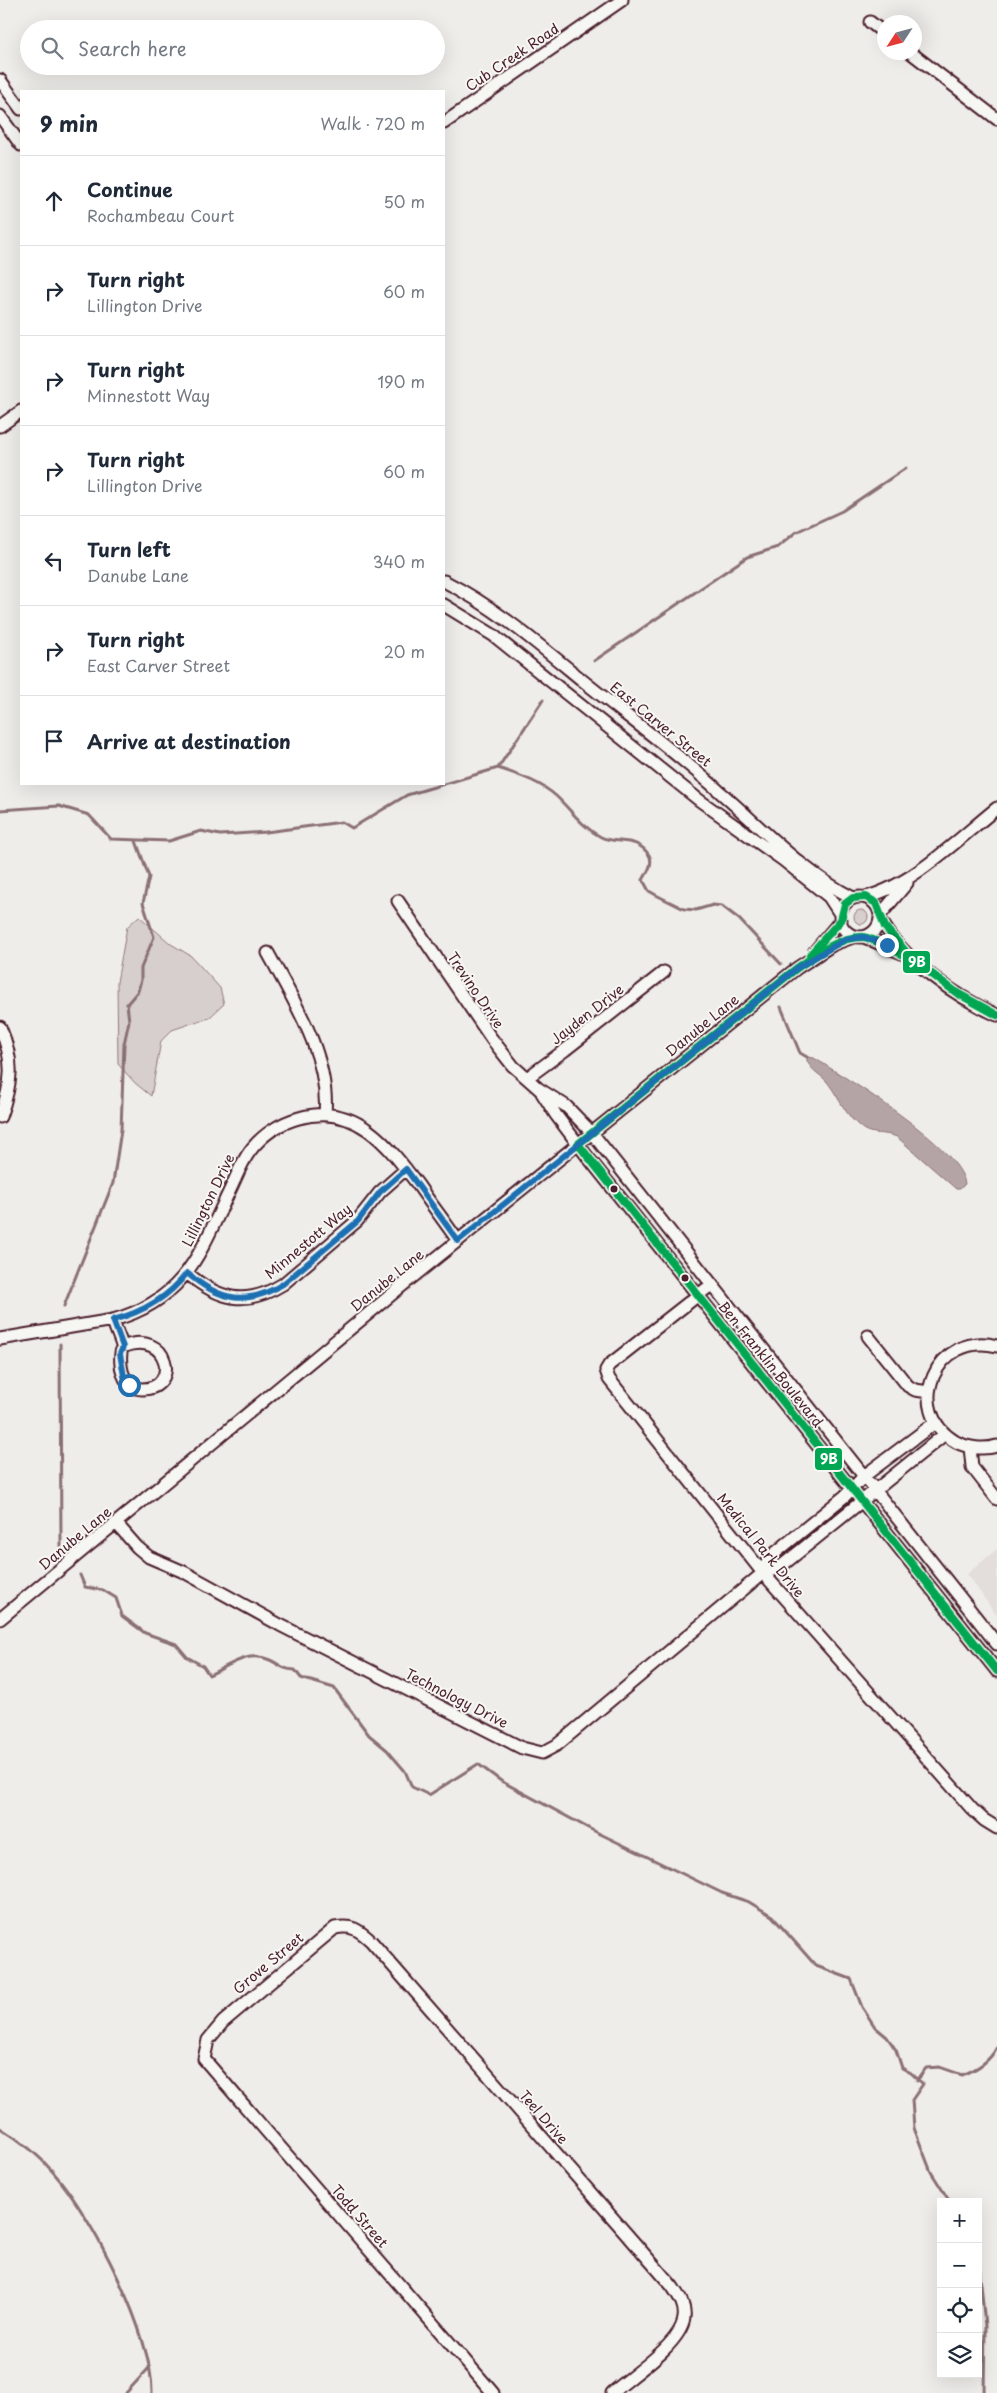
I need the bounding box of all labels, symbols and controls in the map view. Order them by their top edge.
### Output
north arrow [877,15,922,60]
street label: Cub Creek Road [461,18,563,96]
search box [20,20,445,75]
icon: search [38,34,66,62]
text: Search here [78,34,187,62]
text: 9 min [40,107,98,139]
text: Walk · 720 m [321,111,425,135]
text: Continue [87,175,173,203]
icon: ahead [40,187,68,215]
text: 50 m [384,189,425,213]
text: Rochambeau Court [87,203,234,227]
text: Turn right [87,265,185,293]
icon: right [40,277,68,305]
text: 60 m [383,279,425,303]
text: Lillington Drive [87,293,203,317]
text: Turn right [87,355,185,383]
icon: right [40,367,68,395]
text: 190 m [377,369,425,393]
text: Minnestott Way [87,383,210,407]
text: Turn right [87,445,185,473]
icon: right [40,457,68,485]
text: 60 m [383,459,425,483]
text: Lillington Drive [87,473,203,497]
text: Turn left [87,535,171,563]
icon: left [40,547,68,575]
text: 340 m [373,549,425,573]
text: Danube Lane [87,563,189,587]
text: Turn right [87,625,185,653]
icon: right [40,637,68,665]
text: 20 m [384,639,425,663]
text: East Carver Street [87,653,230,677]
street label: East Carver Street [606,676,716,772]
icon: arrive [40,727,68,755]
text: Arrive at destination [87,727,291,755]
route end [876,934,899,957]
street label: Trevino Drive [443,947,509,1033]
line badge: 9B [902,950,931,974]
text: 9B [908,951,926,972]
street label: Jayden Drive [546,979,628,1049]
street label: Danube Lane [661,989,743,1061]
street label: Lillington Drive [176,1150,240,1250]
unlabelled marker [609,1184,619,1194]
street label: Minnestott Way [260,1198,356,1284]
street label: Danube Lane [346,1244,428,1316]
unlabelled marker [680,1273,690,1283]
street label: Ben Franklin Boulevard [714,1297,829,1432]
route start [118,1374,141,1397]
line badge: 9B [814,1447,843,1471]
text: 9B [820,1448,838,1469]
street label: Medical Park Drive [712,1488,810,1602]
street label: Danube Lane [34,1501,116,1575]
street label: Technology Drive [402,1663,512,1733]
street label: Grove Street [228,1927,308,1999]
street label: Teel Drive [515,2086,573,2148]
street label: Todd Street [327,2180,394,2252]
map controls [937,2198,982,2378]
button: + [937,2198,982,2243]
button: − [937,2243,982,2288]
button: locate [937,2288,982,2333]
button: layers [937,2333,982,2378]

